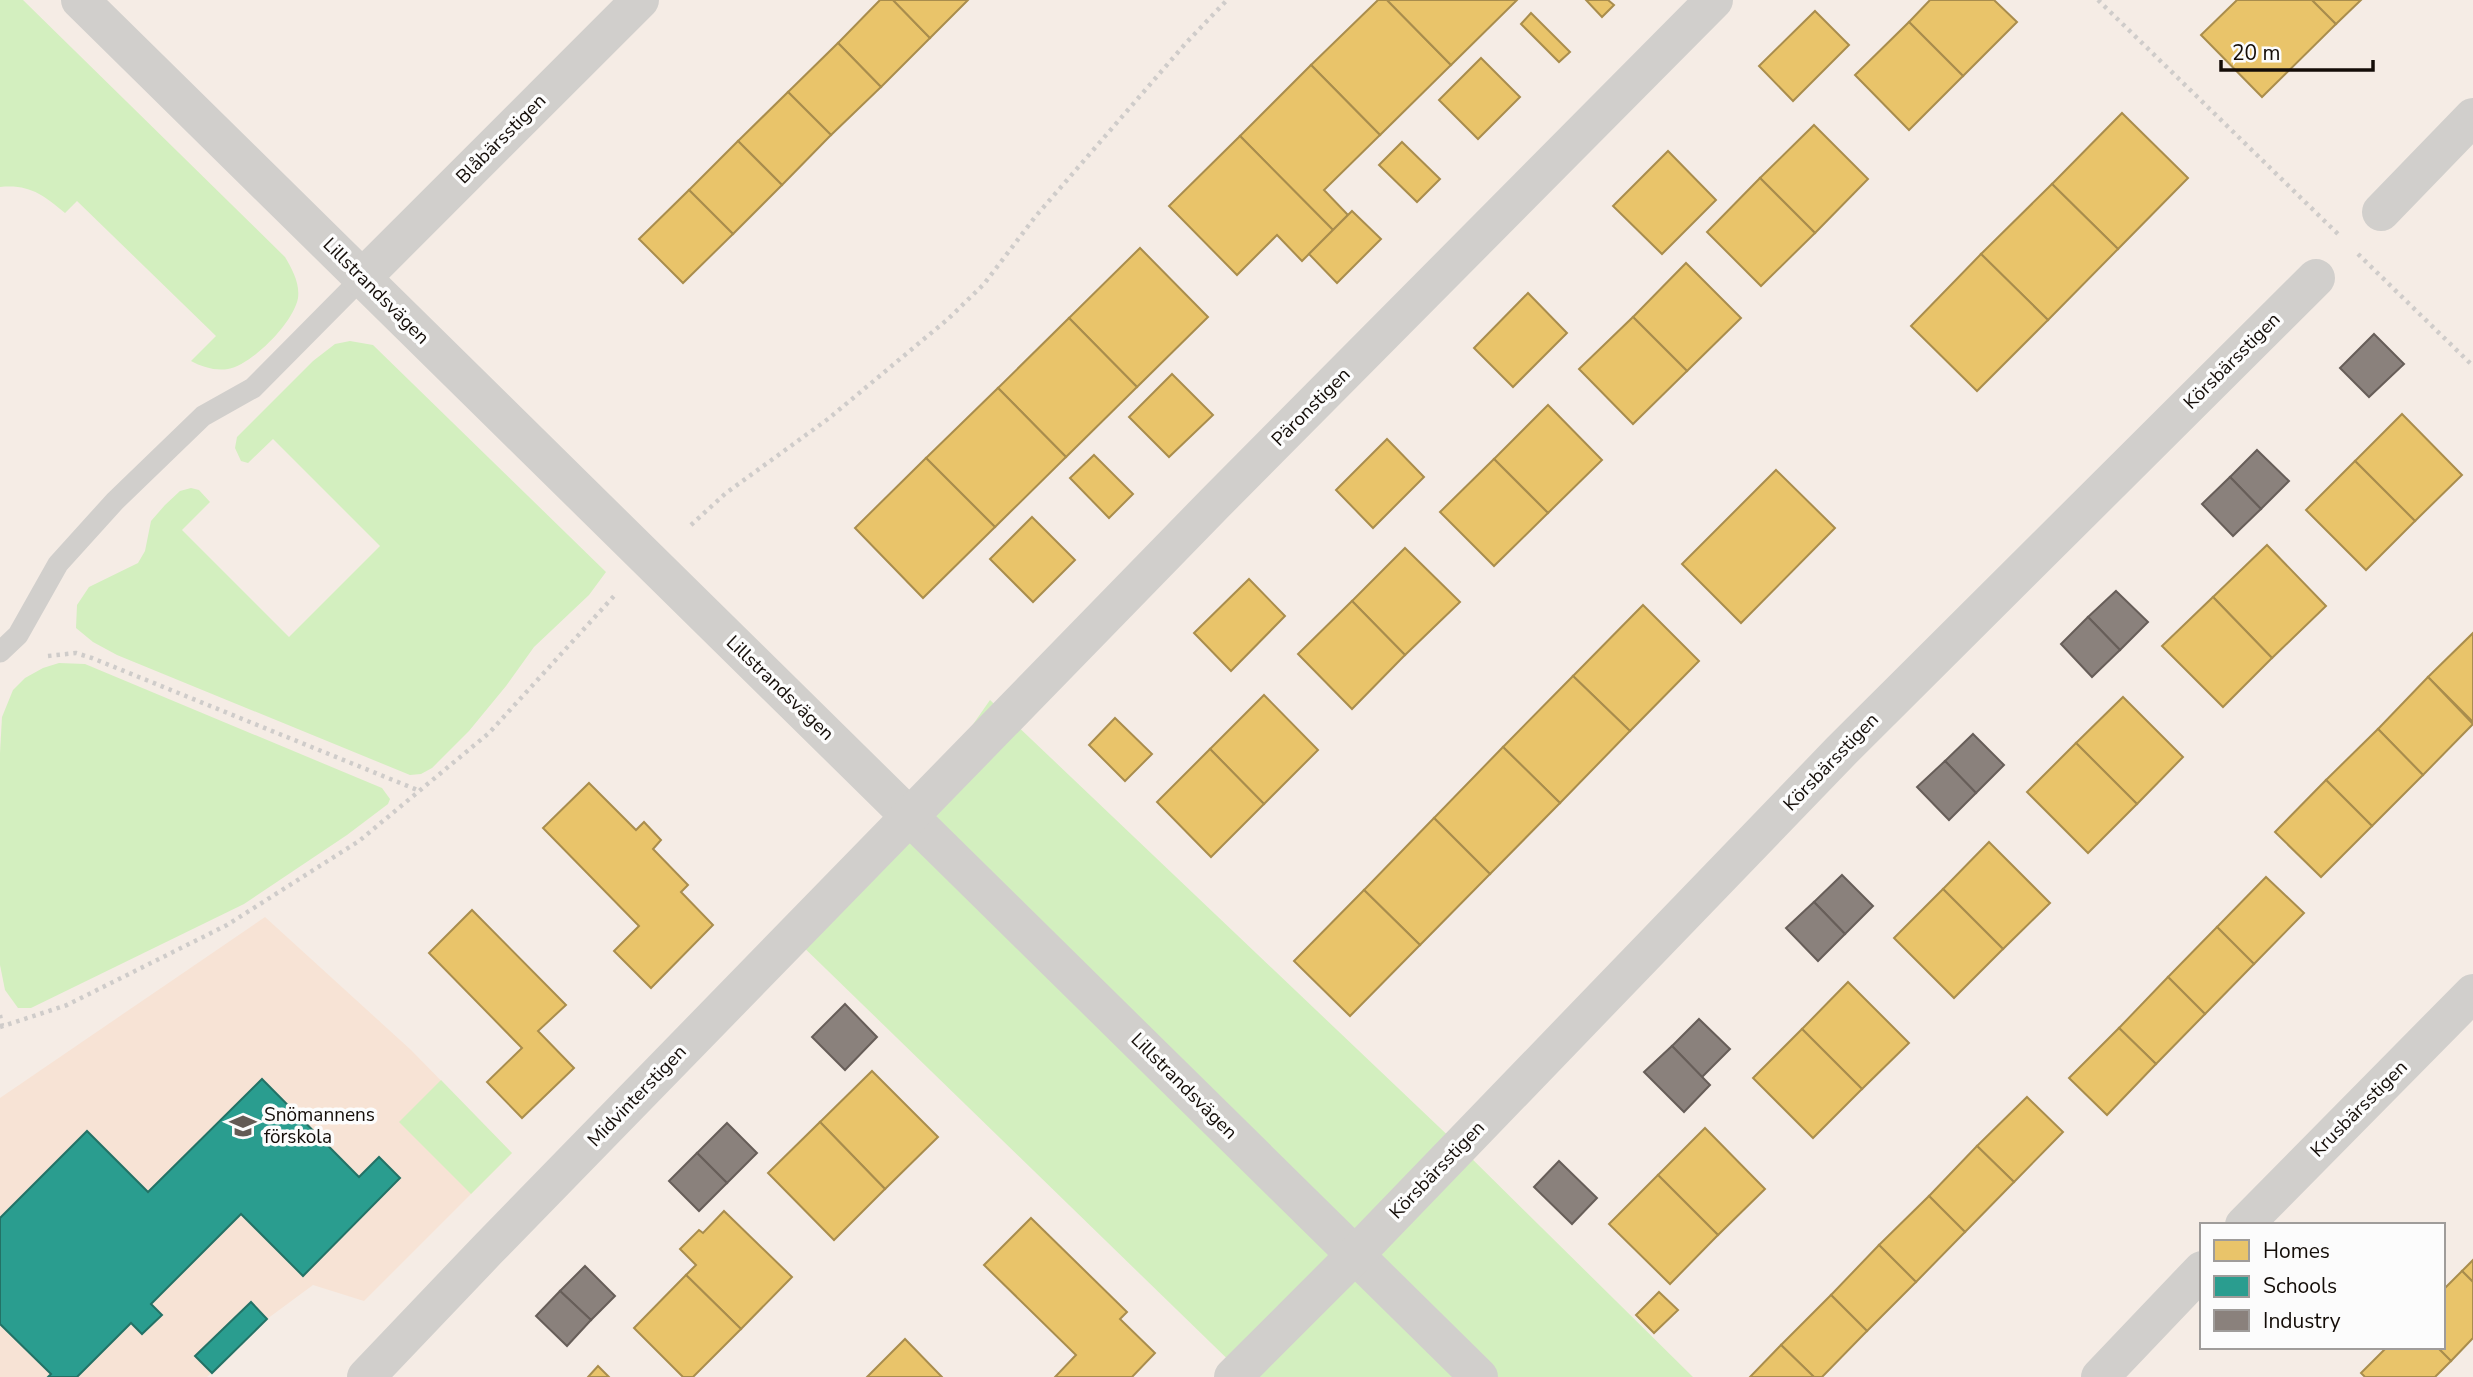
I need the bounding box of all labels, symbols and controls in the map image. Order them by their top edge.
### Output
scale bar [2221,28,2373,72]
text: 20 m [2232,39,2281,67]
street label: Blåbärsstigen [450,88,552,190]
street label: Lillstrandsvägen [317,232,435,350]
street label: Körsbärsstigen [2178,307,2286,415]
street label: Päronstigen [1266,362,1356,452]
street label: Lillstrandsvägen [720,630,840,746]
street label: Körsbärsstigen [1777,707,1885,817]
street label: Lillstrandsvägen [1125,1027,1243,1145]
street label: Midvinterstigen [582,1039,692,1153]
street label: Krusbärsstigen [2305,1055,2413,1163]
place label: Snömannens förskola [264,1102,375,1150]
school or university icon: Snömannens förskola [228,1111,258,1141]
street label: Körsbärsstigen [1383,1115,1491,1225]
legend [2200,1223,2445,1349]
text: Homes [2263,1237,2330,1265]
text: Schools [2263,1272,2337,1300]
text: Industry [2263,1307,2341,1335]

